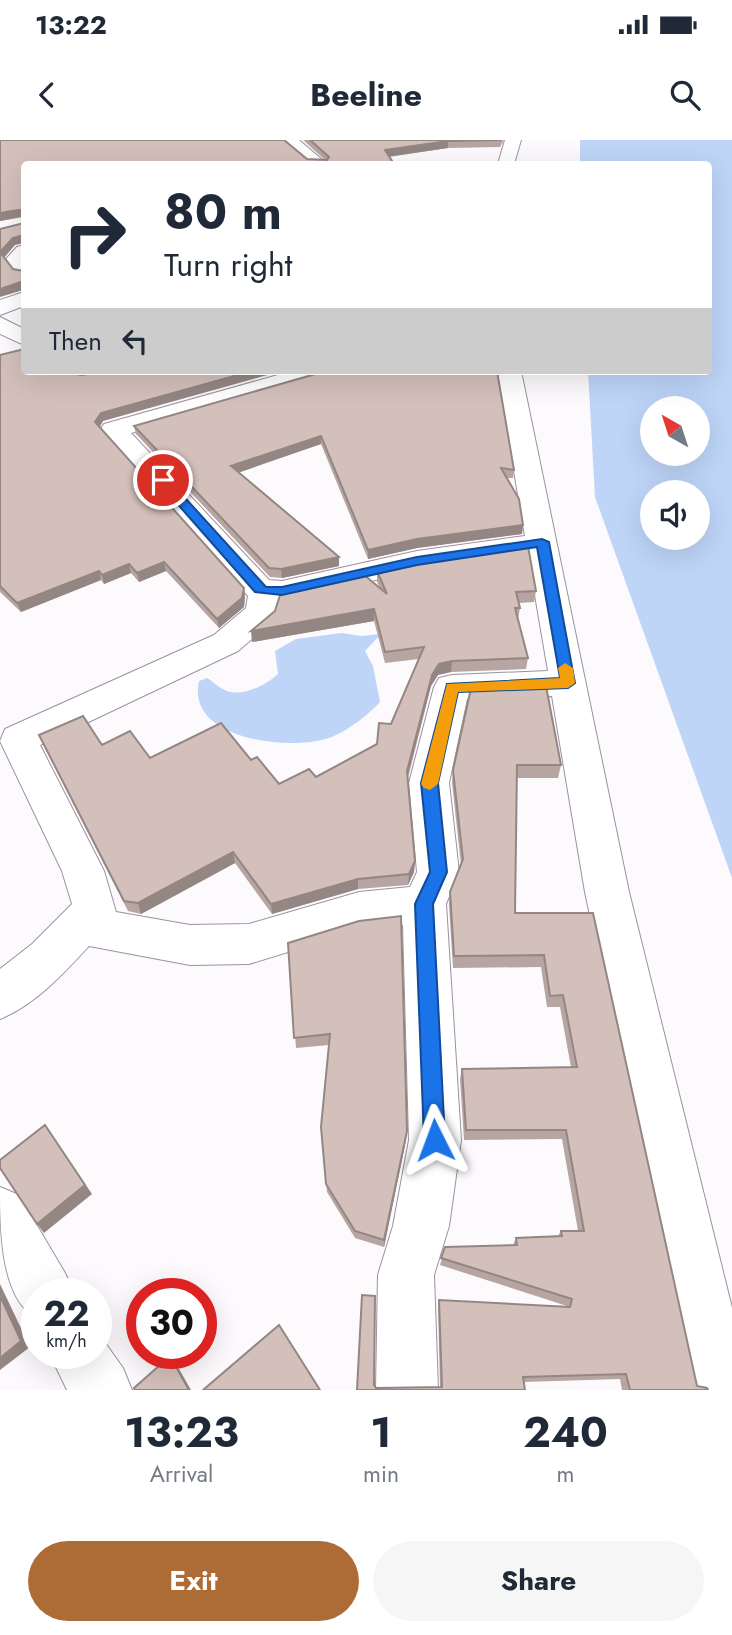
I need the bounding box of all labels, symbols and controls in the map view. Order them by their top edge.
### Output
text: 13:22 [35,6,107,44]
text: Beeline [310,72,422,118]
icon: back [28,76,66,114]
icon: search [666,76,704,114]
text: 80 m [164,177,282,247]
icon: right [49,189,140,280]
text: Turn right [164,242,293,288]
text: Then [49,322,102,360]
icon: left [116,322,154,360]
north arrow [640,396,710,466]
map controls [640,396,710,550]
pin [133,450,193,510]
icon: arrive [144,461,182,499]
button: sound [640,480,710,550]
position arrow [398,1103,472,1177]
speed limit sign: 30 [126,1278,217,1369]
text: 22 [44,1289,89,1339]
text: km/h [46,1328,87,1354]
text: 13:23 [124,1402,239,1463]
text: 1 [370,1402,392,1463]
text: 240 [523,1402,608,1463]
text: Arrival [150,1457,213,1491]
text: min [363,1457,399,1491]
text: m [557,1457,574,1491]
button: Exit [28,1541,359,1621]
button: Share [373,1541,704,1621]

